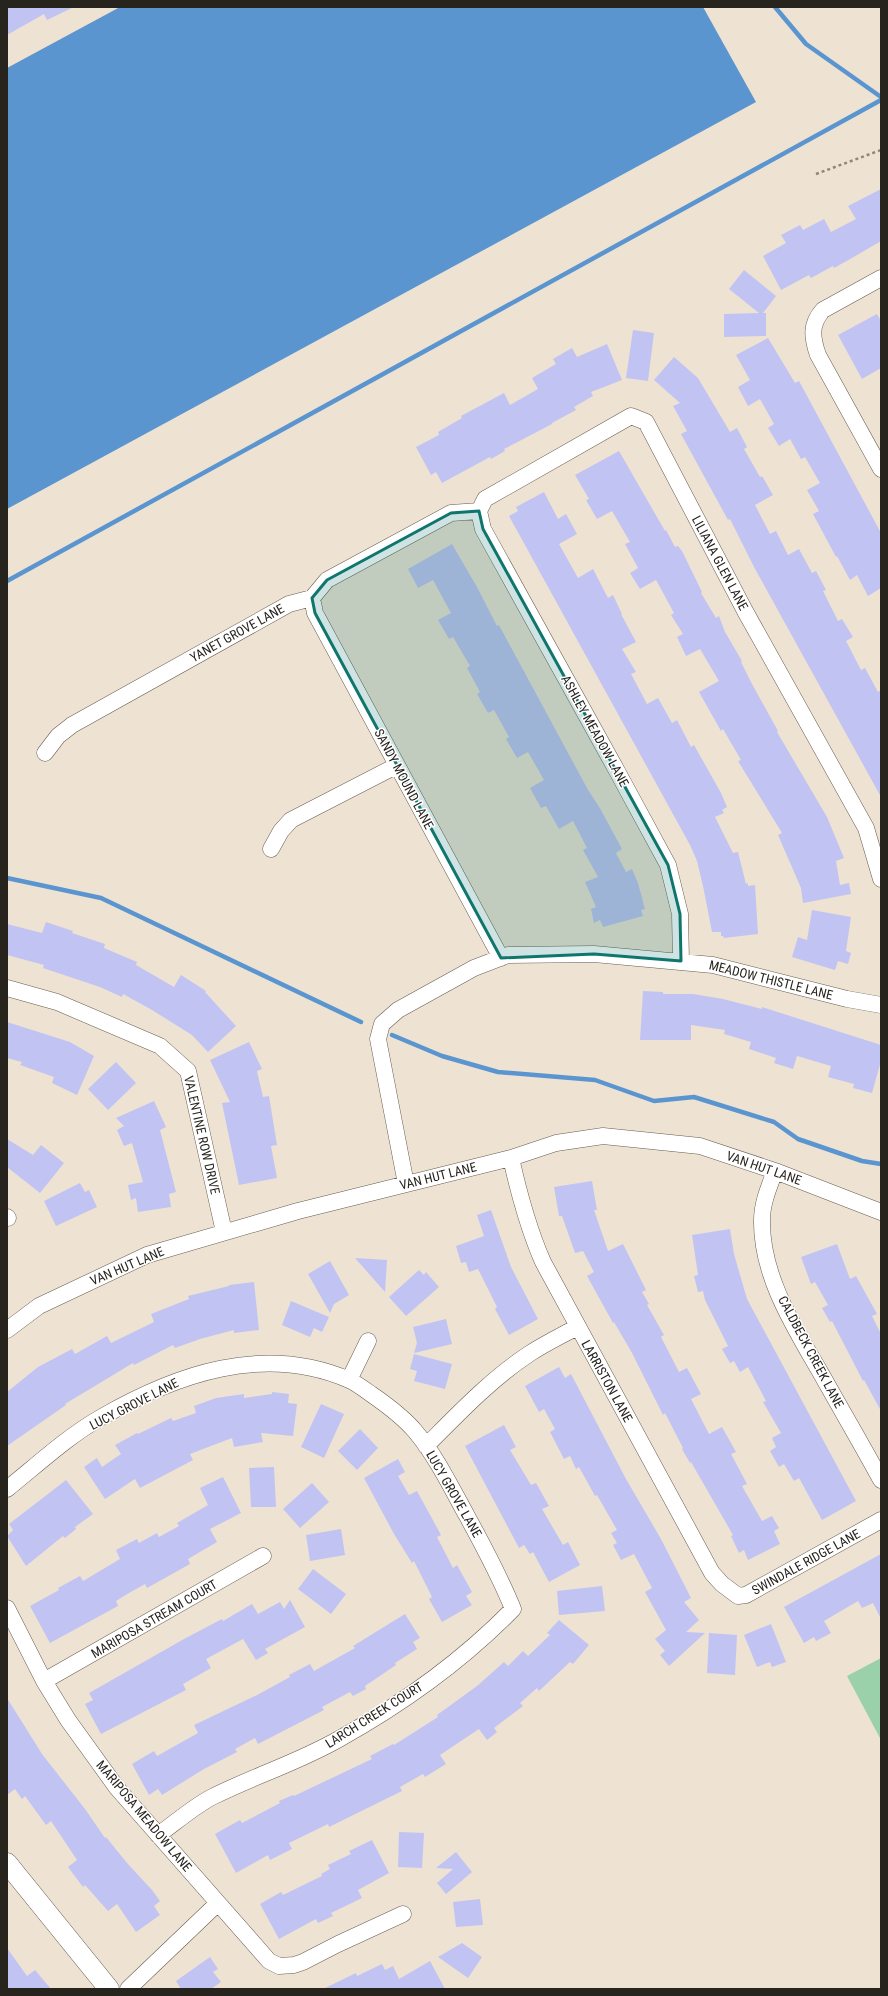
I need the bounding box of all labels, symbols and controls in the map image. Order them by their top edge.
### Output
street label: LILIANA GLEN LANE [689,513,751,613]
street label: YANET GROVE LANE [187,601,287,665]
street label: ASHLEY MEADOW LANE [558,673,632,789]
street label: SANDY MOUND LANE [371,726,437,832]
street label: MEADOW THISTLE LANE [707,957,835,1003]
street label: VALENTINE ROW DRIVE [181,1074,223,1196]
street label: VAN HUT LANE [724,1148,804,1188]
street label: VAN HUT LANE [398,1159,478,1193]
street label: VAN HUT LANE [88,1244,166,1288]
street label: CALDBECK CREEK LANE [775,1293,847,1411]
street label: LARRISTON LANE [578,1337,636,1425]
street label: LUCY GROVE LANE [87,1375,181,1433]
street label: LUCY GROVE LANE [423,1448,485,1540]
street label: SWINDALE RIDGE LANE [749,1526,863,1598]
street label: MARIPOSA STREAM COURT [88,1577,220,1661]
street label: LARCH CREEK COURT [323,1679,426,1751]
street label: MARIPOSA MEADOW LANE [93,1758,195,1874]

